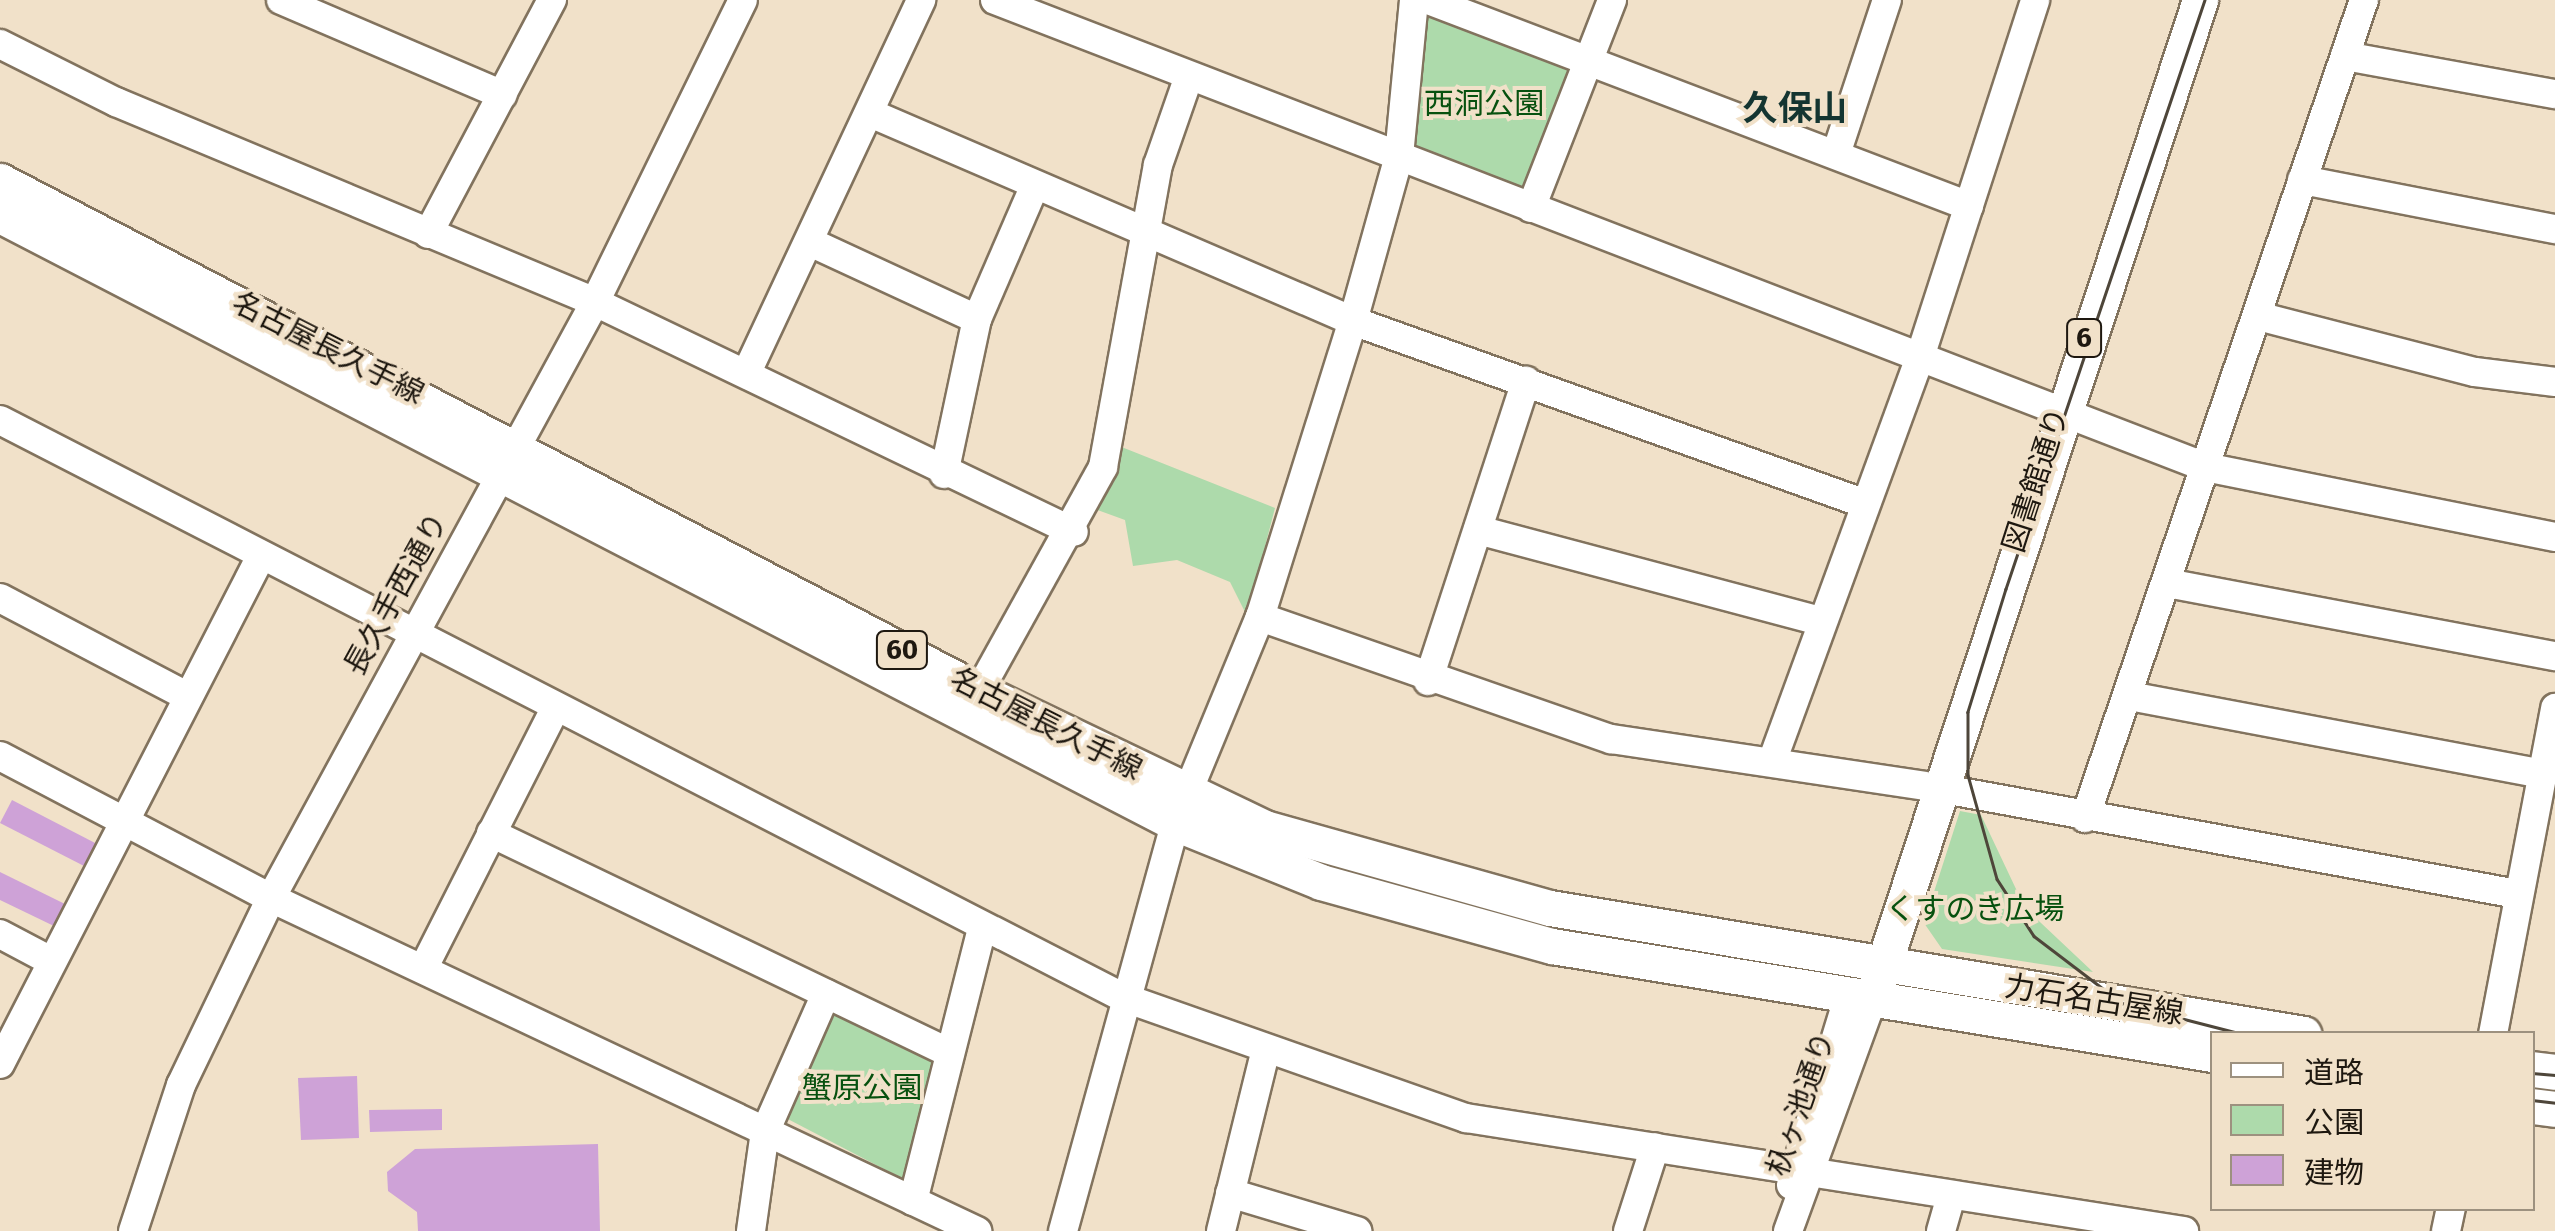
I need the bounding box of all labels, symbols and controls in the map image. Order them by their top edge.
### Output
park label: 西洞公園 [1424,86,1544,122]
district label: 久保山 [1743,87,1847,129]
street label: 名古屋長久手線 [226,284,430,412]
road number: 6 [2064,315,2104,361]
street label: 図書館通り [1996,403,2076,557]
street label: 長久手西通り [337,507,455,681]
road number: 60 [874,627,930,673]
street label: 名古屋長久手線 [944,660,1148,788]
park label: くすのき広場 [1885,891,2065,927]
street label: 力石名古屋線 [2002,968,2186,1032]
street label: 杁ヶ池通り [1760,1027,1842,1181]
legend [2210,1031,2535,1211]
text: 道路 [2304,1055,2364,1091]
park label: 蟹原公園 [802,1070,922,1106]
text: 公園 [2304,1105,2364,1141]
text: 建物 [2304,1155,2364,1191]

